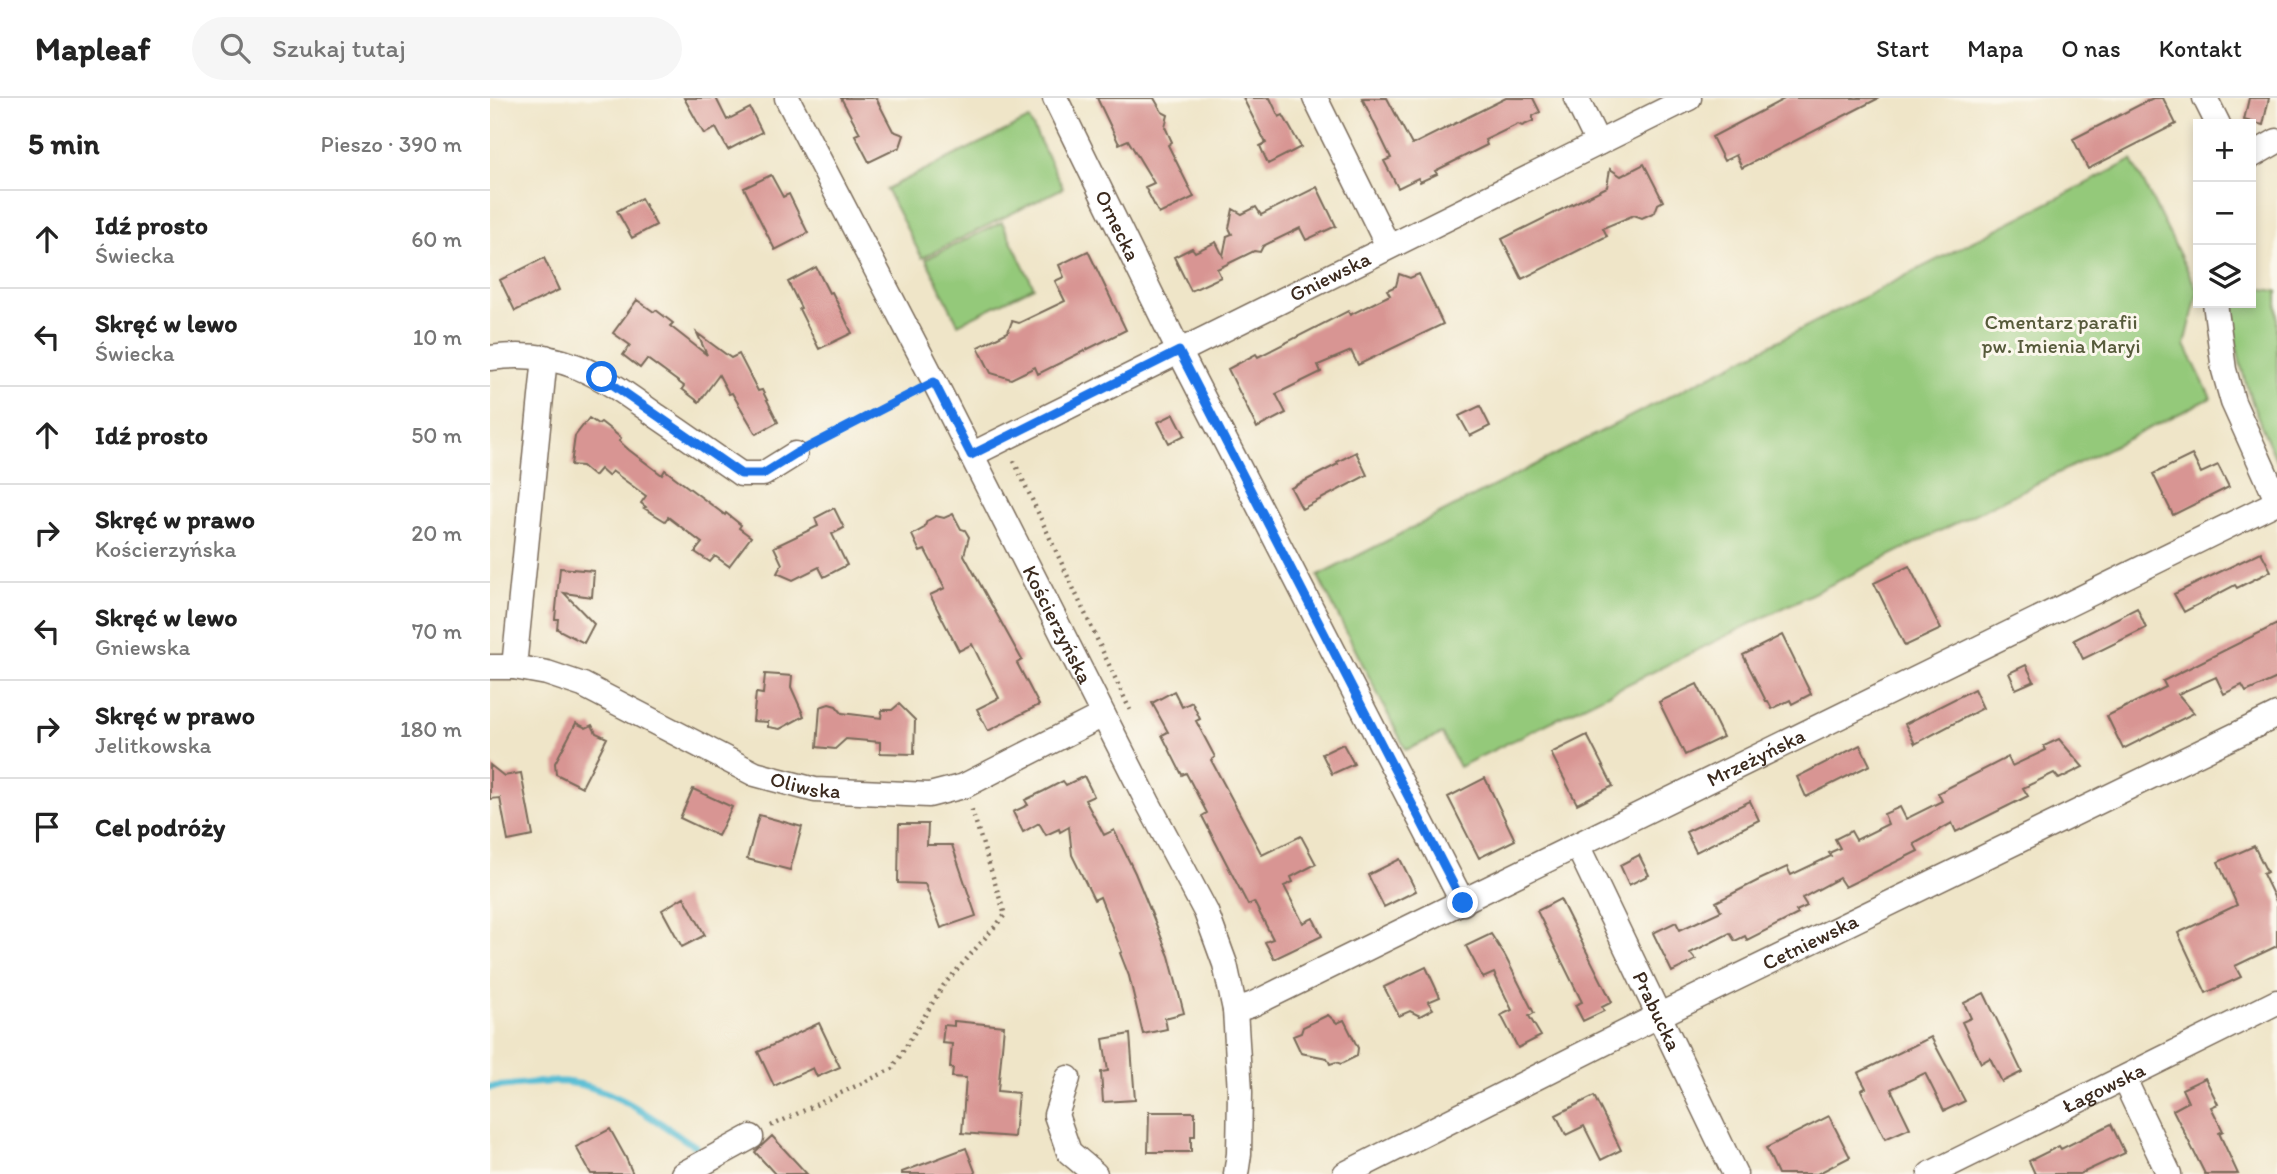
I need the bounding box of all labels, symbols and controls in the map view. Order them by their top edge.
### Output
search box [192,17,682,80]
text: Mapleaf [35,29,150,68]
icon: search [216,29,254,67]
text: Szukaj tutaj [272,32,406,64]
text: Start [1876,34,1929,63]
text: Mapa [1967,34,2023,63]
text: O nas [2061,34,2121,63]
text: Kontakt [2159,34,2242,63]
map controls [2193,119,2256,308]
button: + [2193,119,2256,182]
text: 5 min [28,125,99,162]
text: Pieszo · 390 m [321,130,462,158]
button: − [2193,182,2256,245]
street label: Ornecka [1090,186,1146,265]
text: Idź prosto [95,209,208,241]
icon: ahead [28,220,66,258]
text: 60 m [411,225,462,253]
text: Świecka [95,241,175,269]
street label: Gniewska [1285,245,1375,307]
button: layers [2193,245,2256,308]
text: Skręć w lewo [95,307,238,339]
park label: Cmentarz parafii pw. Imienia Maryi [1981,309,2141,358]
icon: left [28,318,66,356]
text: 10 m [413,323,462,351]
text: Świecka [95,339,175,367]
route start [586,361,617,392]
icon: ahead [28,416,66,454]
text: Idź prosto [95,419,208,451]
text: 50 m [411,421,462,449]
text: Skręć w prawo [95,503,255,535]
icon: right [28,514,66,552]
text: 20 m [411,519,462,547]
text: Kościerzyńska [95,535,237,563]
street label: Kościerzyńska [1018,561,1098,688]
text: Skręć w lewo [95,601,238,633]
icon: left [28,612,66,650]
text: 70 m [412,617,462,645]
text: Gniewska [95,633,191,661]
text: Skręć w prawo [95,699,255,731]
icon: right [28,710,66,748]
text: 180 m [400,715,462,743]
street label: Mrzeżyńska [1702,722,1809,792]
text: Jelitkowska [95,731,212,759]
street label: Oliwska [767,766,841,803]
icon: arrive [28,808,66,846]
text: Cel podróży [95,811,225,843]
route end [1447,887,1478,918]
street label: Cetniewska [1758,908,1862,975]
street label: Prabucka [1627,967,1687,1055]
street label: Łagowska [2058,1056,2149,1118]

